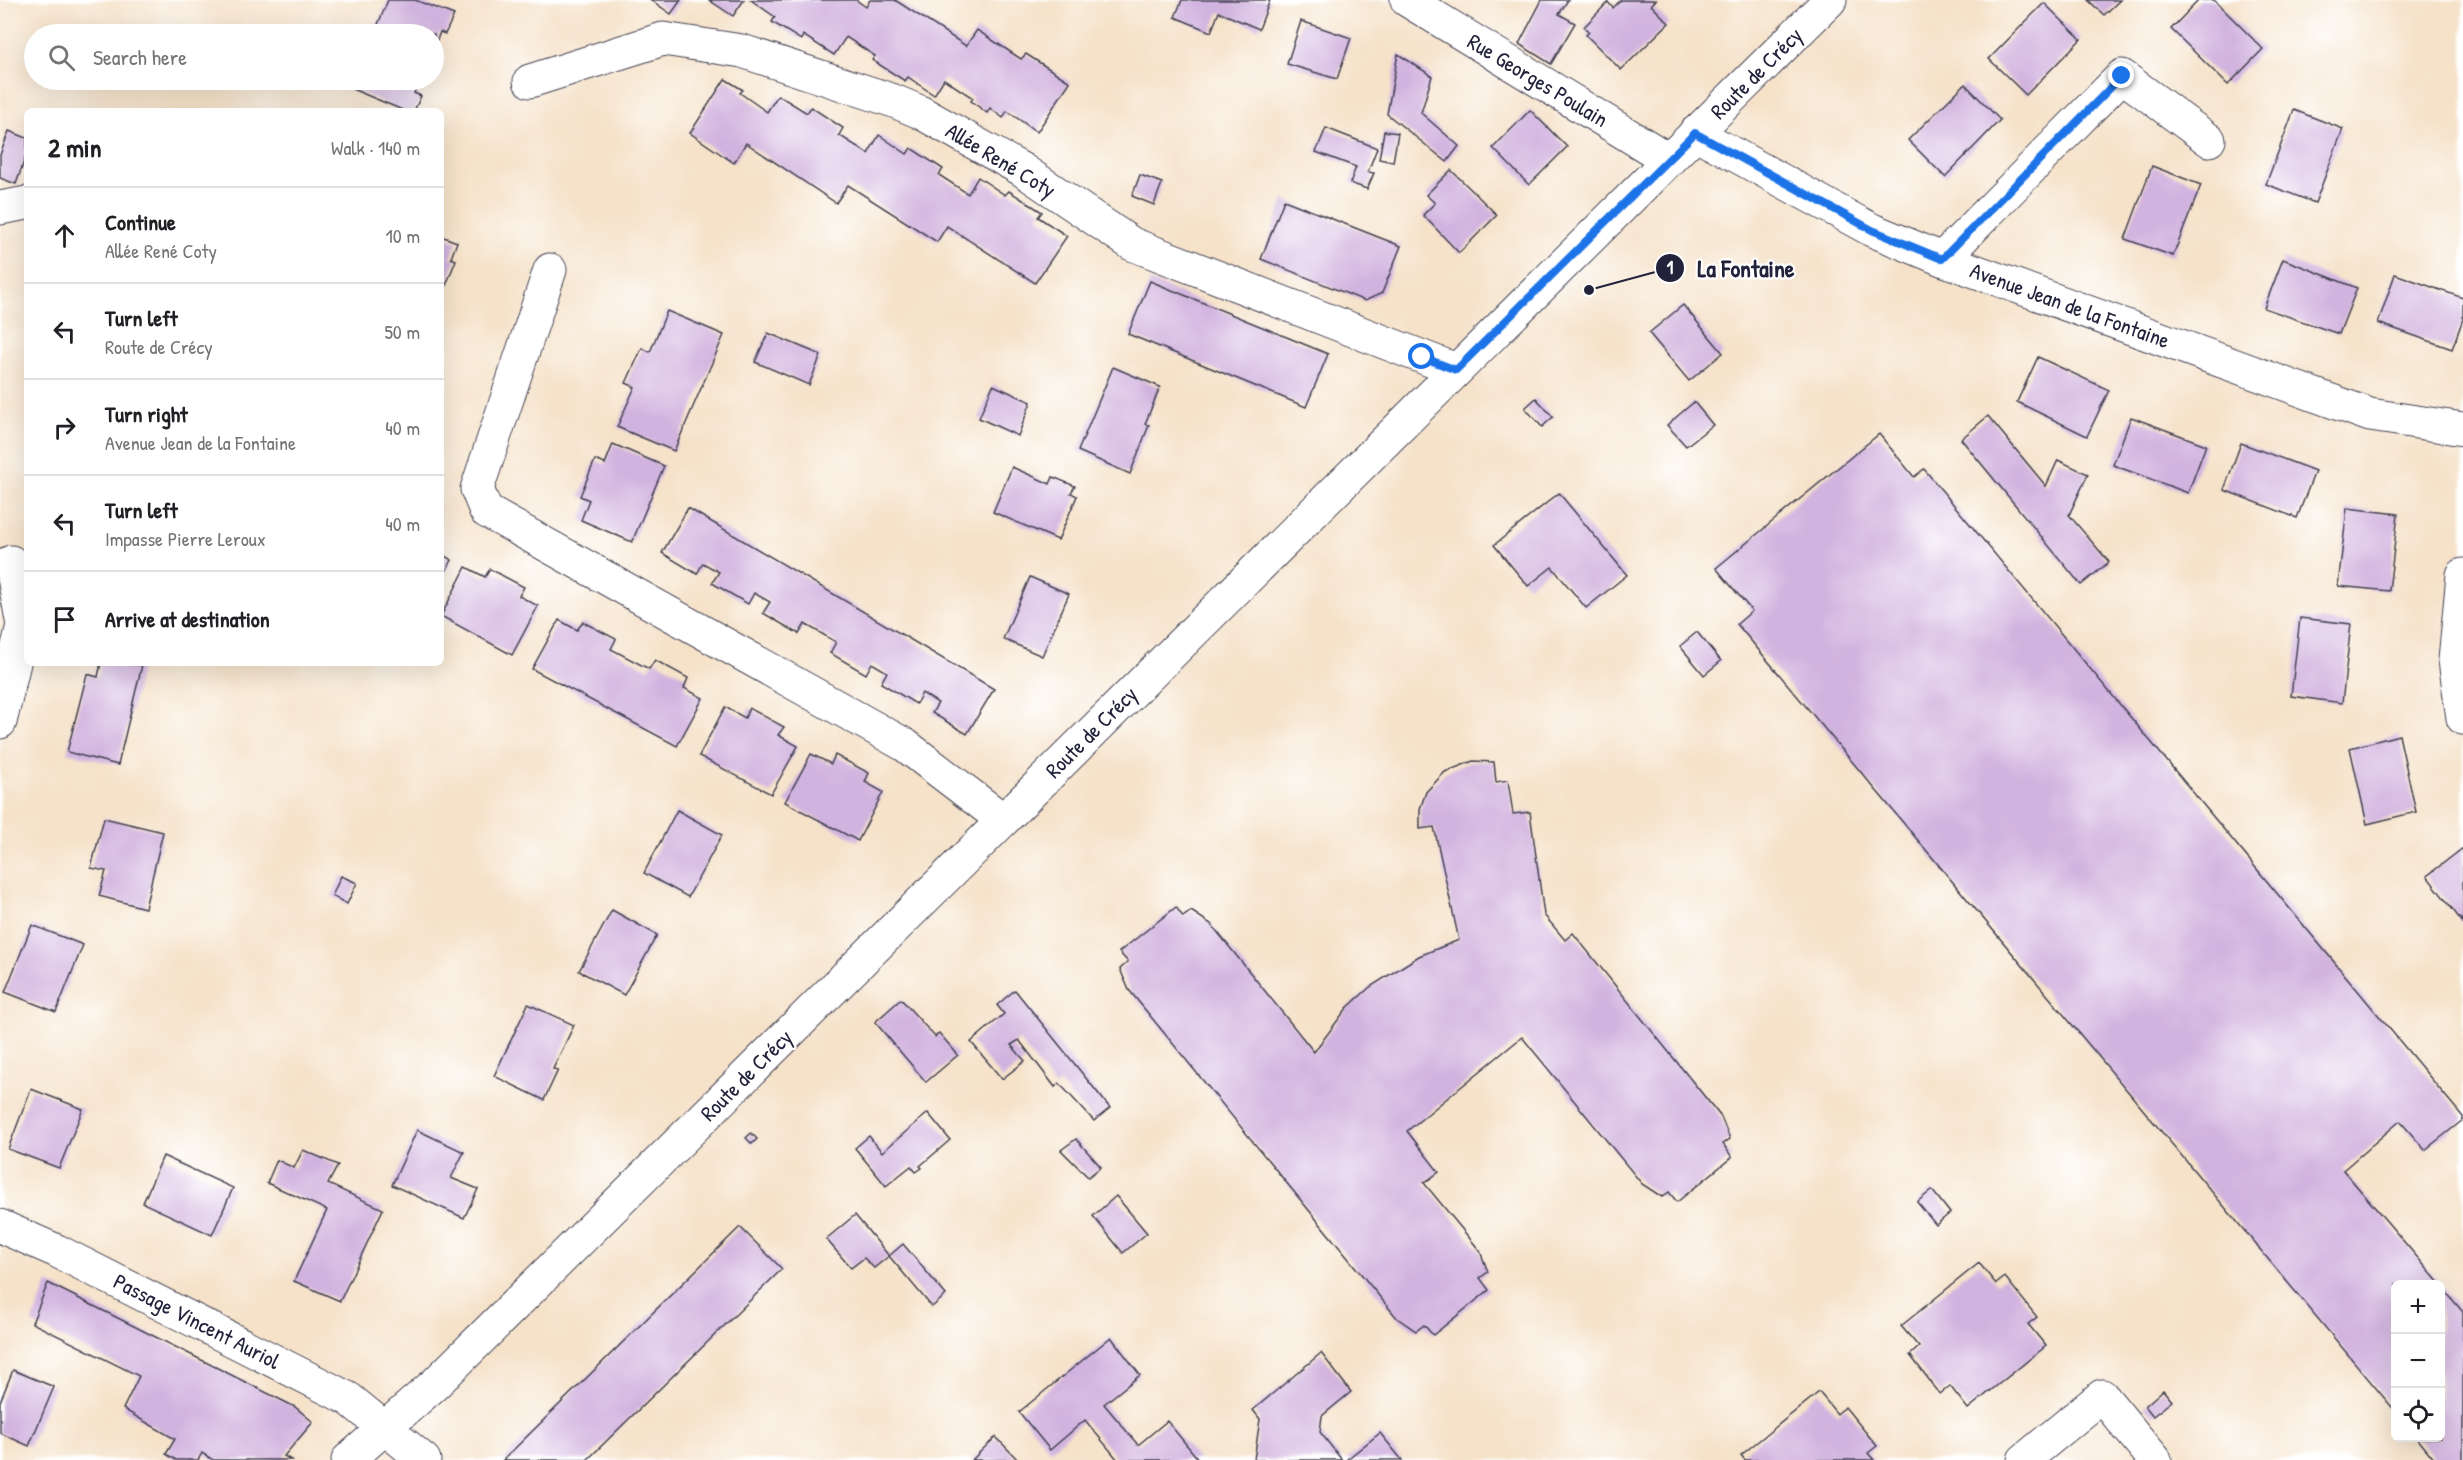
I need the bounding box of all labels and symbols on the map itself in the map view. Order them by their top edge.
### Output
street label: Route de Crécy [1703,20,1809,126]
street label: Rue Georges Poulain [1462,26,1614,134]
route end [2108,62,2134,88]
street label: Allée René Coty [941,115,1061,205]
callout: La Fontaine [1655,247,1806,289]
text: La Fontaine [1698,252,1795,284]
text: 1 [1667,255,1674,280]
street label: Avenue Jean de la Fontaine [1966,255,2174,355]
route start [1408,343,1434,369]
street label: Route de Crécy [1038,679,1144,785]
street label: Route de Crécy [693,1022,799,1128]
street label: Passage Vincent Auriol [109,1266,286,1376]

